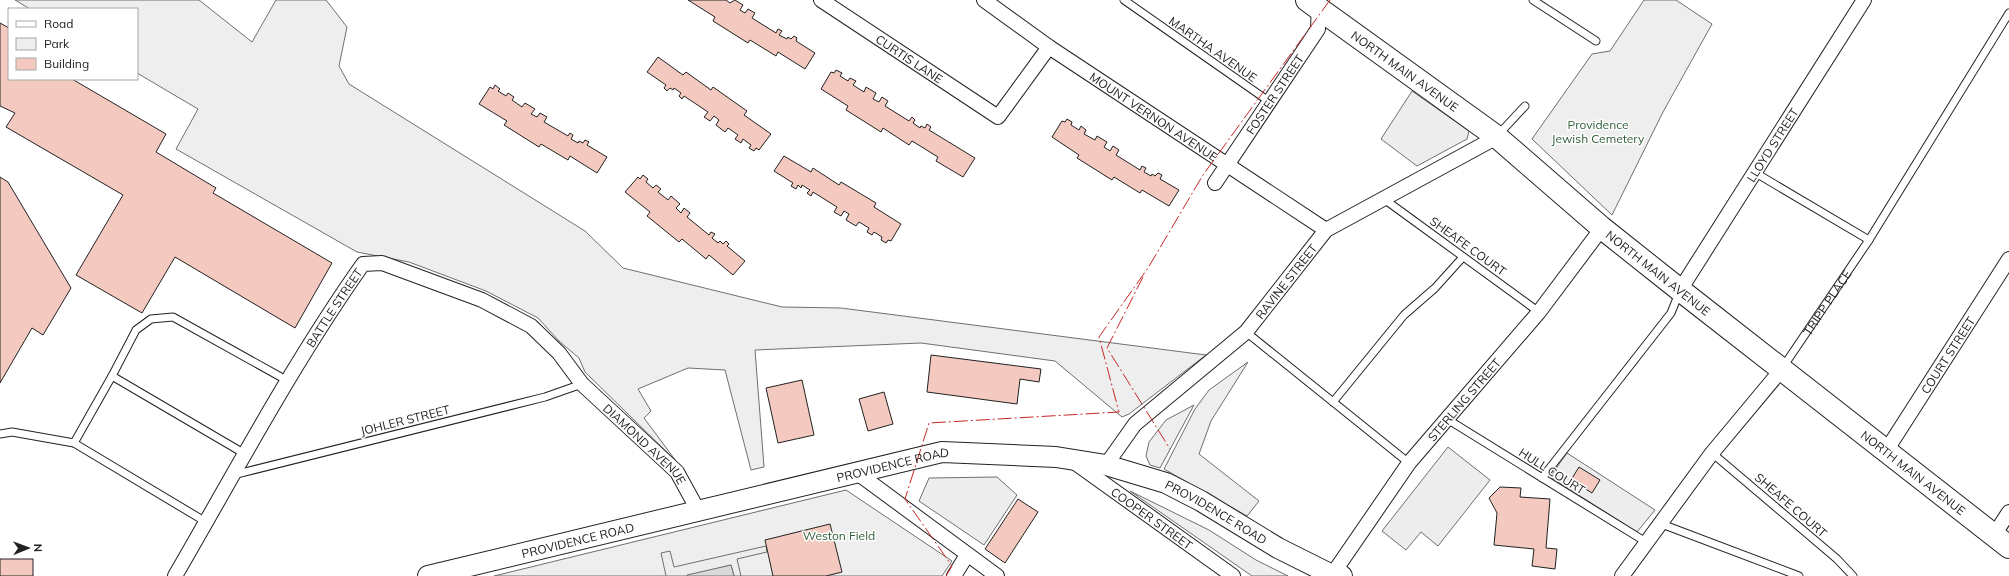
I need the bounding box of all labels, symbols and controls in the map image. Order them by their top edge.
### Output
legend [8,8,138,80]
street label: MARTHA AVENUE [1166,13,1260,85]
text: Road [44,16,73,31]
street label: NORTH MAIN AVENUE [1349,27,1462,114]
street label: CURTIS LANE [873,31,946,86]
text: Park [44,36,70,51]
street label: FOSTER STREET [1242,51,1307,137]
text: Building [44,56,89,71]
street label: MOUNT VERNON AVENUE [1087,69,1221,164]
street label: LLOYD STREET [1743,104,1802,185]
park label: Providence Jewish Cemetery [1552,117,1645,146]
street label: SHEAFE COURT [1427,213,1510,279]
street label: NORTH MAIN AVENUE [1603,227,1713,318]
street label: RAVINE STREET [1252,240,1320,322]
street label: BATTLE STREET [303,265,366,350]
street label: TRIPP PLACE [1799,267,1854,338]
street label: COURT STREET [1917,313,1978,396]
street label: STERLING STREET [1424,354,1504,444]
street label: DIAMOND AVENUE [600,400,690,487]
street label: JOHLER STREET [359,401,452,438]
street label: NORTH MAIN AVENUE [1858,427,1969,518]
street label: PROVIDENCE ROAD [835,444,949,485]
street label: HULL COURT [1516,445,1589,498]
street label: SHEAFE COURT [1752,470,1831,541]
street label: PROVIDENCE ROAD [1163,476,1270,547]
street label: COOPER STREET [1108,484,1196,553]
street label: PROVIDENCE ROAD [520,519,636,561]
north arrow [8,528,48,568]
park label: Weston Field [803,528,875,543]
text: N [31,544,45,552]

